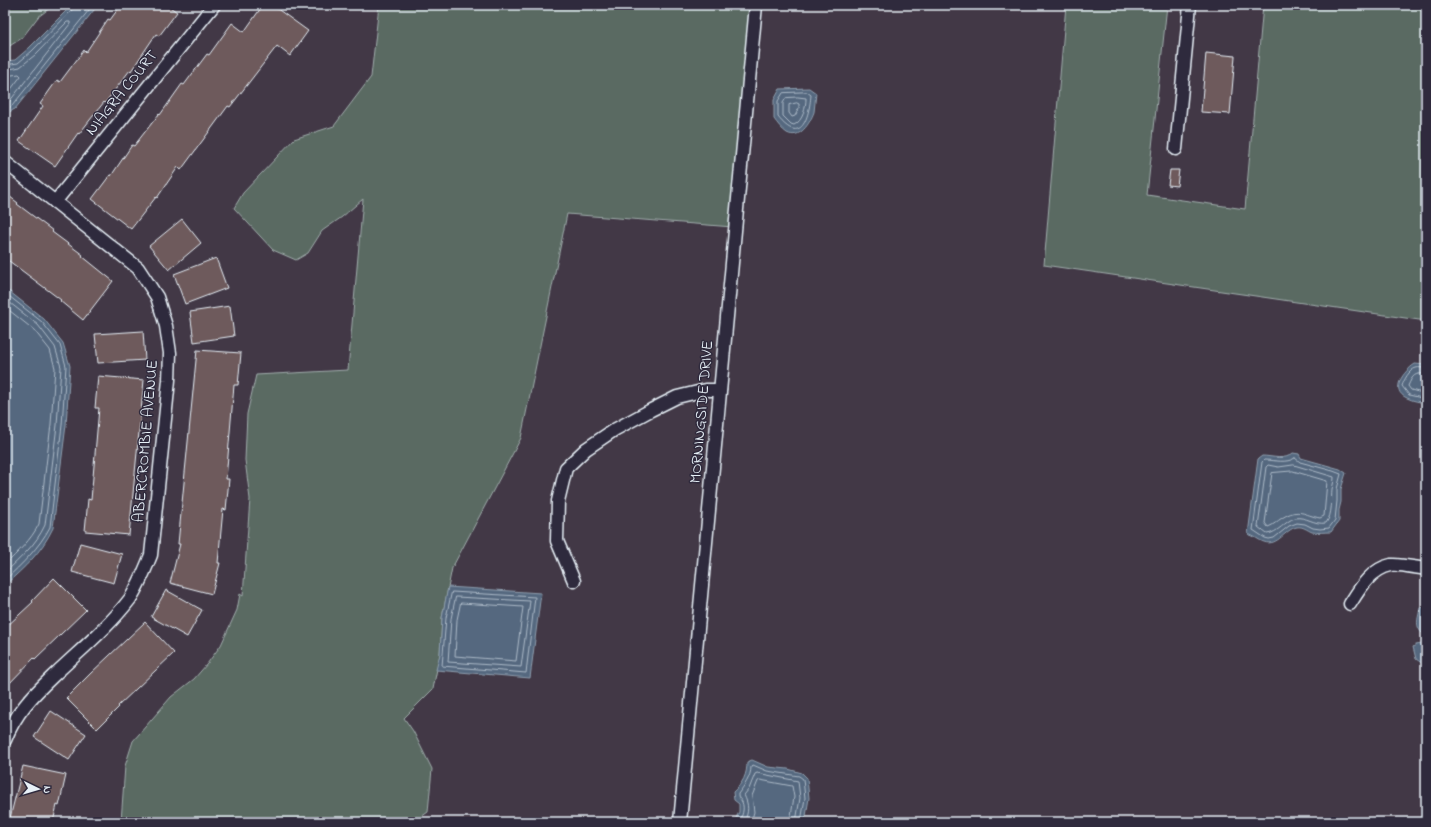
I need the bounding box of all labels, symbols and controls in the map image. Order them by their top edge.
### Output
street label: NIAGRA COURT [80,45,164,141]
street label: MORNINGSIDE DRIVE [684,339,720,485]
street label: ABERCROMBIE AVENUE [127,359,165,523]
north arrow [18,769,58,809]
text: N [39,785,55,794]

